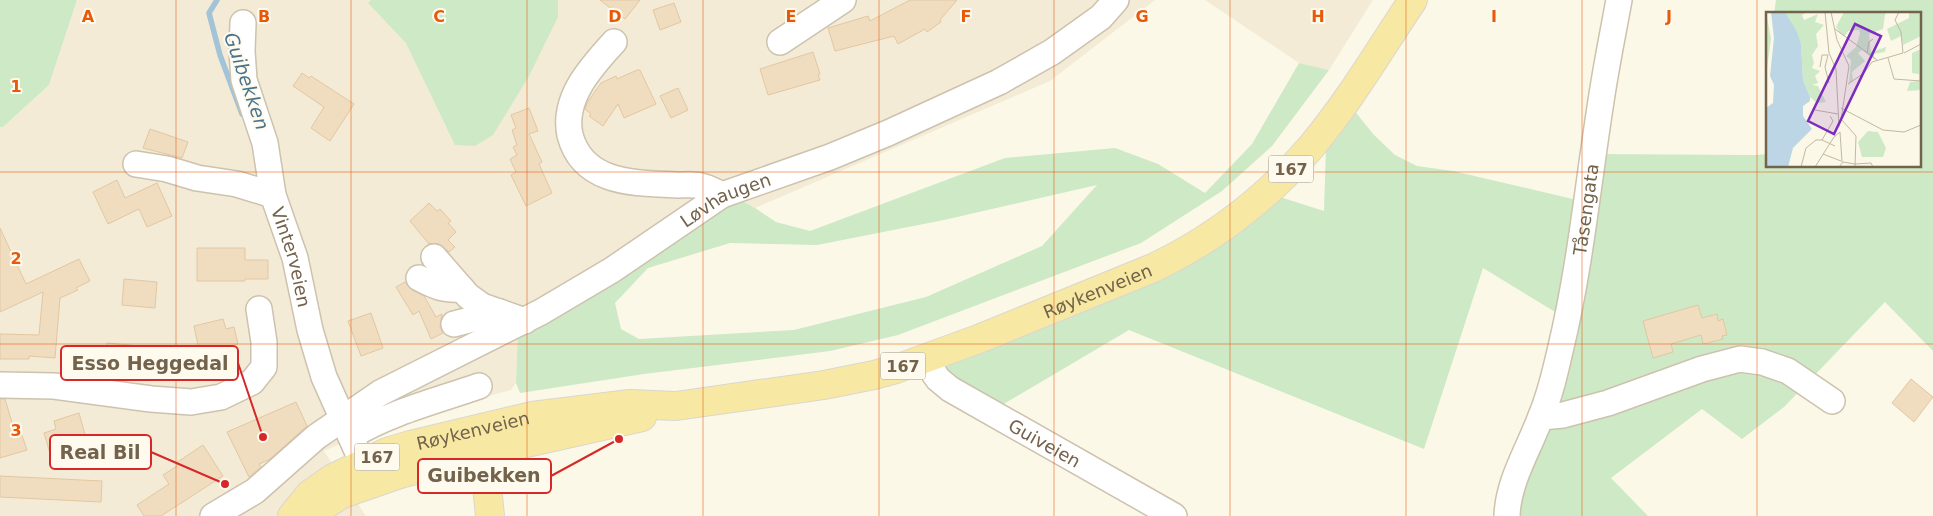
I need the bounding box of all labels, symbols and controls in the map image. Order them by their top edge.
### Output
text: A [82,7,95,26]
text: B [258,7,270,26]
text: C [433,7,445,26]
text: D [608,7,622,26]
text: E [786,7,796,26]
text: F [961,7,971,26]
text: G [1135,7,1149,26]
text: H [1311,7,1325,26]
text: I [1491,7,1497,26]
text: J [1665,7,1672,26]
inset map [1766,12,1920,168]
water label: Guibekken [220,29,274,133]
text: 1 [10,77,22,96]
road number: 167 [1268,156,1314,182]
street label: Tåsengata [1568,162,1602,258]
street label: Løvhaugen [676,168,773,231]
street label: Vinterveien [267,204,315,309]
text: 2 [10,249,22,268]
street label: Røykenveien [1040,259,1155,322]
callout: Esso Heggedal [61,346,238,380]
text: Esso Heggedal [71,352,229,374]
road number: 167 [880,352,926,380]
street label: Røykenveien [414,406,532,454]
street label: Guiveien [1005,414,1085,472]
text: 3 [10,421,22,440]
callout: Real Bil [50,435,151,469]
text: Real Bil [60,441,140,463]
road number: 167 [354,444,400,471]
callout: Guibekken [418,459,551,493]
text: Guibekken [427,464,541,486]

